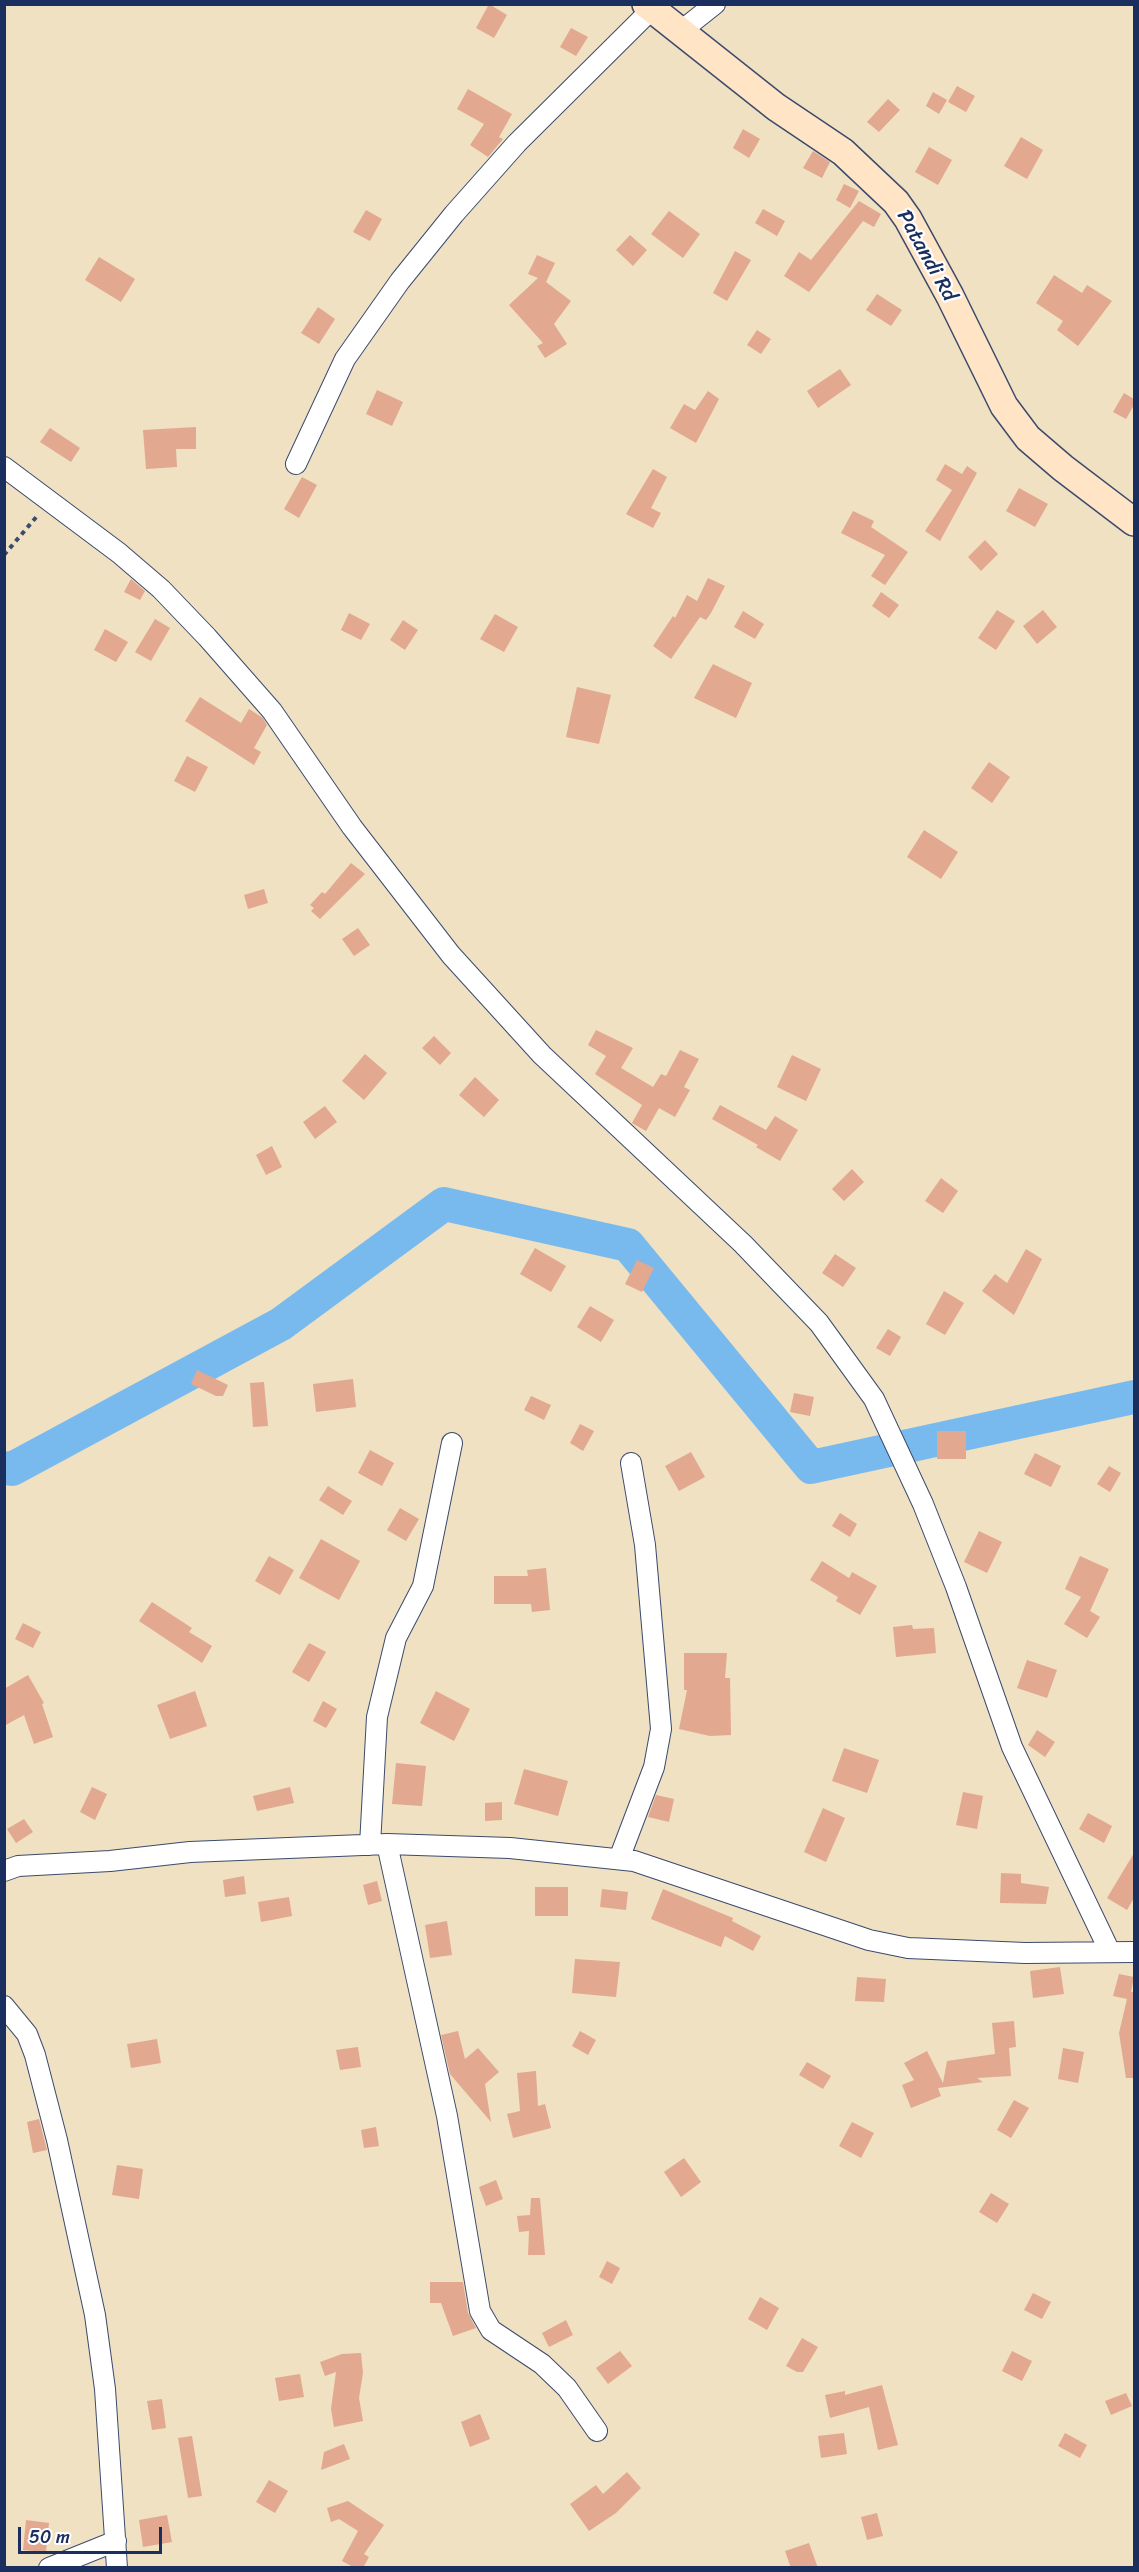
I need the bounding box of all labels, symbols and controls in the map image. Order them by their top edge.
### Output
street label: Patandi Rd [891,206,961,306]
scale bar [21,2515,165,2553]
text: 50 m [29,2521,70,2553]

